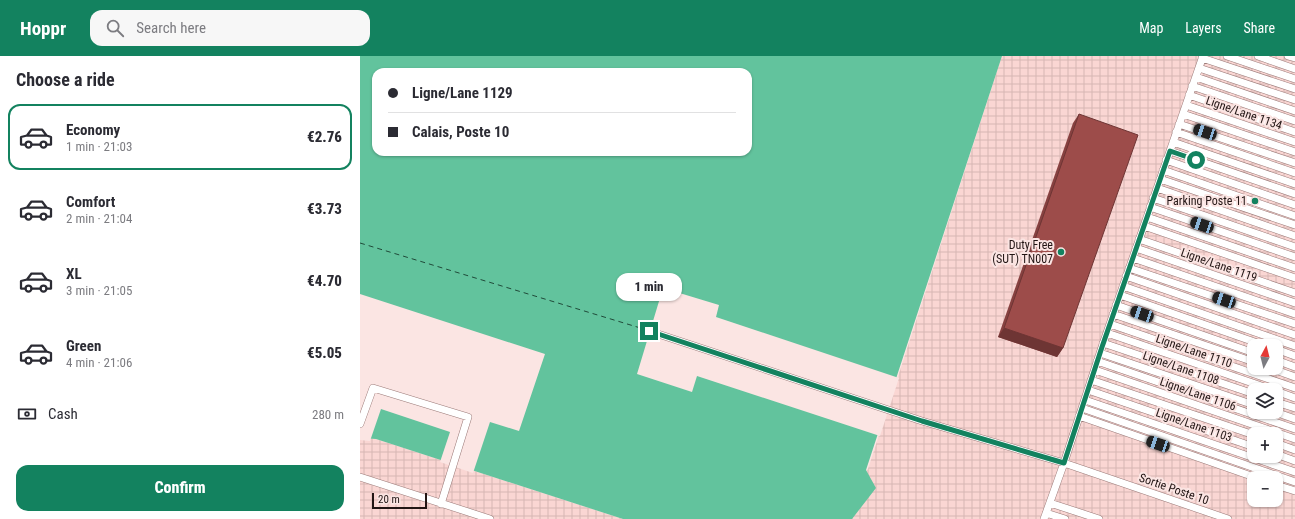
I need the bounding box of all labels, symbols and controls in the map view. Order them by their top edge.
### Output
search box [90,10,370,46]
text: Hoppr [20,17,66,40]
icon: search [104,17,126,39]
text: Search here [136,19,206,37]
text: Map [1139,20,1163,36]
text: Layers [1185,20,1222,36]
text: Share [1244,20,1275,36]
text: Choose a ride [16,69,115,90]
text: Ligne/Lane 1129 [412,84,513,102]
street label: Ligne/Lane 1134 [1204,93,1284,133]
icon: car [18,119,54,155]
text: Economy [66,121,120,139]
text: Calais, Poste 10 [412,123,509,141]
car [1192,123,1218,141]
text: €2.76 [307,128,342,146]
text: 1 min · 21:03 [66,139,132,154]
route start [1187,151,1205,169]
icon: car [18,191,54,227]
text: Comfort [66,193,115,211]
place label: Parking Poste 11 [1167,194,1247,208]
marker: Parking Poste 11 [1250,196,1260,206]
text: €3.73 [307,200,342,218]
text: 2 min · 21:04 [66,211,132,226]
car [1189,215,1215,235]
place label: Duty Free (SUT) TN007 [992,238,1053,266]
street label: Ligne/Lane 1119 [1179,245,1259,285]
marker: Duty Free (SUT) TN007 [1056,247,1066,257]
icon: car [18,263,54,299]
text: XL [66,265,82,283]
text: €4.70 [307,272,342,290]
callout: 1 min [616,273,682,301]
text: 1 min [635,279,663,294]
text: 3 min · 21:05 [66,283,132,298]
car [1211,290,1237,310]
car [1129,304,1155,324]
route end [640,322,658,340]
street label: Ligne/Lane 1110 [1154,331,1234,371]
icon: car [18,335,54,371]
text: Green [66,337,101,355]
north arrow [1247,339,1283,375]
map controls [1247,339,1283,507]
text: €5.05 [307,344,342,362]
street label: Ligne/Lane 1108 [1141,348,1221,388]
text: 4 min · 21:06 [66,355,132,370]
street label: Ligne/Lane 1106 [1158,374,1238,414]
button: layers [1247,383,1283,419]
icon: cash [16,403,38,425]
text: Cash [48,405,78,423]
street label: Ligne/Lane 1103 [1154,405,1234,445]
text: 280 m [312,407,344,422]
button: + [1247,427,1283,463]
car [1145,434,1171,454]
button: Confirm [16,465,344,511]
street label: Sortie Poste 10 [1137,471,1211,507]
button: − [1247,471,1283,507]
scale bar [372,491,427,510]
text: 20 m [378,493,400,506]

